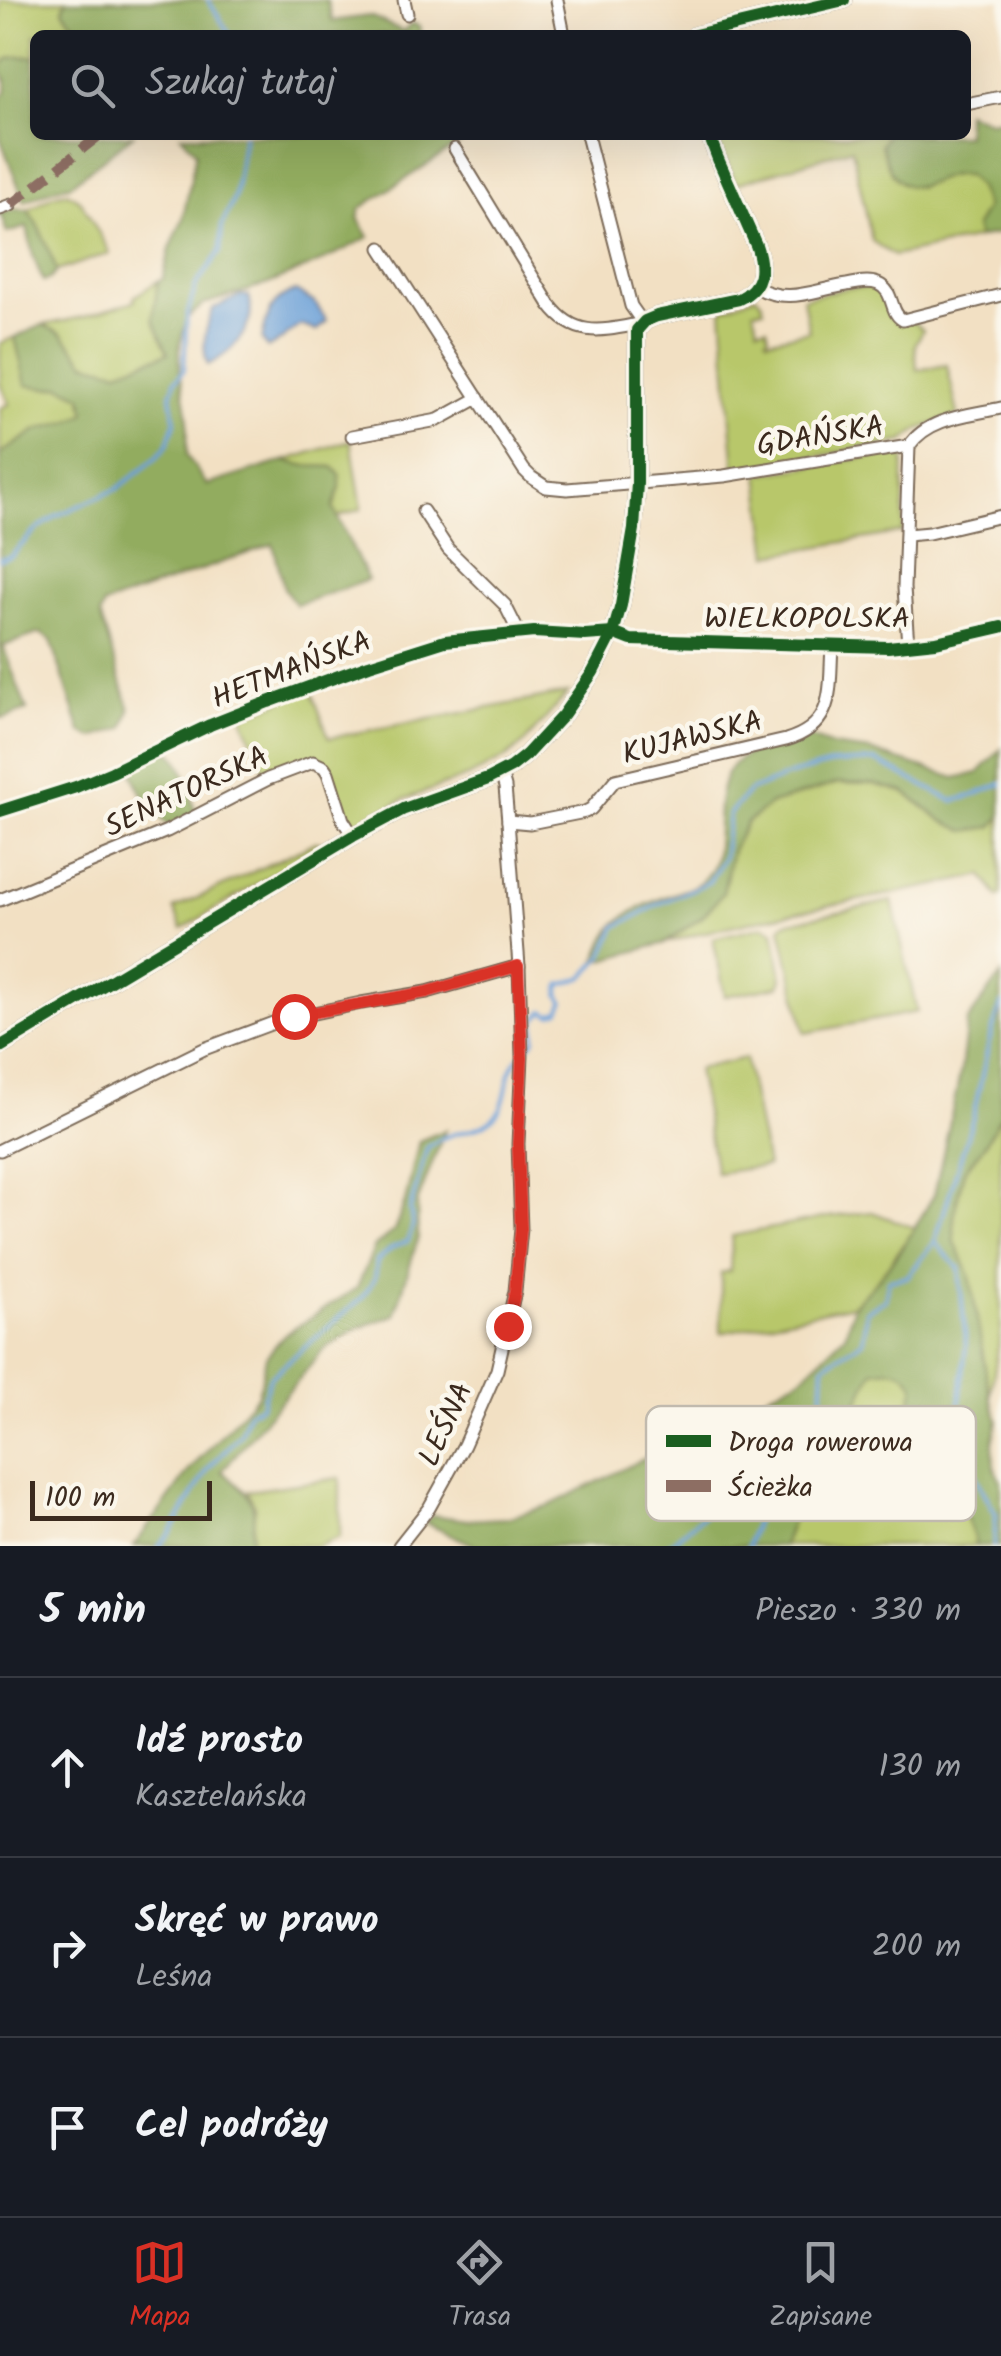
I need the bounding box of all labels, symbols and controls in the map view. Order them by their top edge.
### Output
search box [30,30,971,140]
text: Szukaj tutaj [145,55,336,115]
icon: search [65,58,120,113]
street label: GDAŃSKA [753,403,887,471]
street label: WIELKOPOLSKA [704,596,910,644]
street label: HETMAŃSKA [205,618,379,723]
street label: KUJAWSKA [617,698,768,780]
street label: SENATORSKA [97,734,277,852]
route start [272,994,318,1040]
route end [486,1304,532,1350]
street label: LEŚNA [406,1375,487,1475]
legend [646,1406,976,1521]
text: Droga rowerowa [728,1421,913,1466]
text: Ścieżka [728,1466,813,1511]
scale bar [30,1476,212,1520]
text: 100 m [45,1476,115,1521]
text: 5 min [40,1578,146,1645]
text: Pieszo · 330 m [755,1586,961,1637]
text: Idź prosto [135,1712,303,1772]
icon: ahead [40,1740,95,1795]
text: 130 m [878,1742,961,1793]
text: Kasztelańska [135,1772,307,1823]
text: Skręć w prawo [135,1892,379,1952]
icon: right [40,1920,95,1975]
text: 200 m [872,1922,961,1973]
text: Leśna [135,1952,213,2003]
text: Cel podróży [135,2097,328,2157]
icon: arrive [40,2100,95,2155]
tab: Mapa [129,2235,191,2340]
tab: Trasa [449,2235,511,2340]
tab: Zapisane [769,2235,872,2340]

